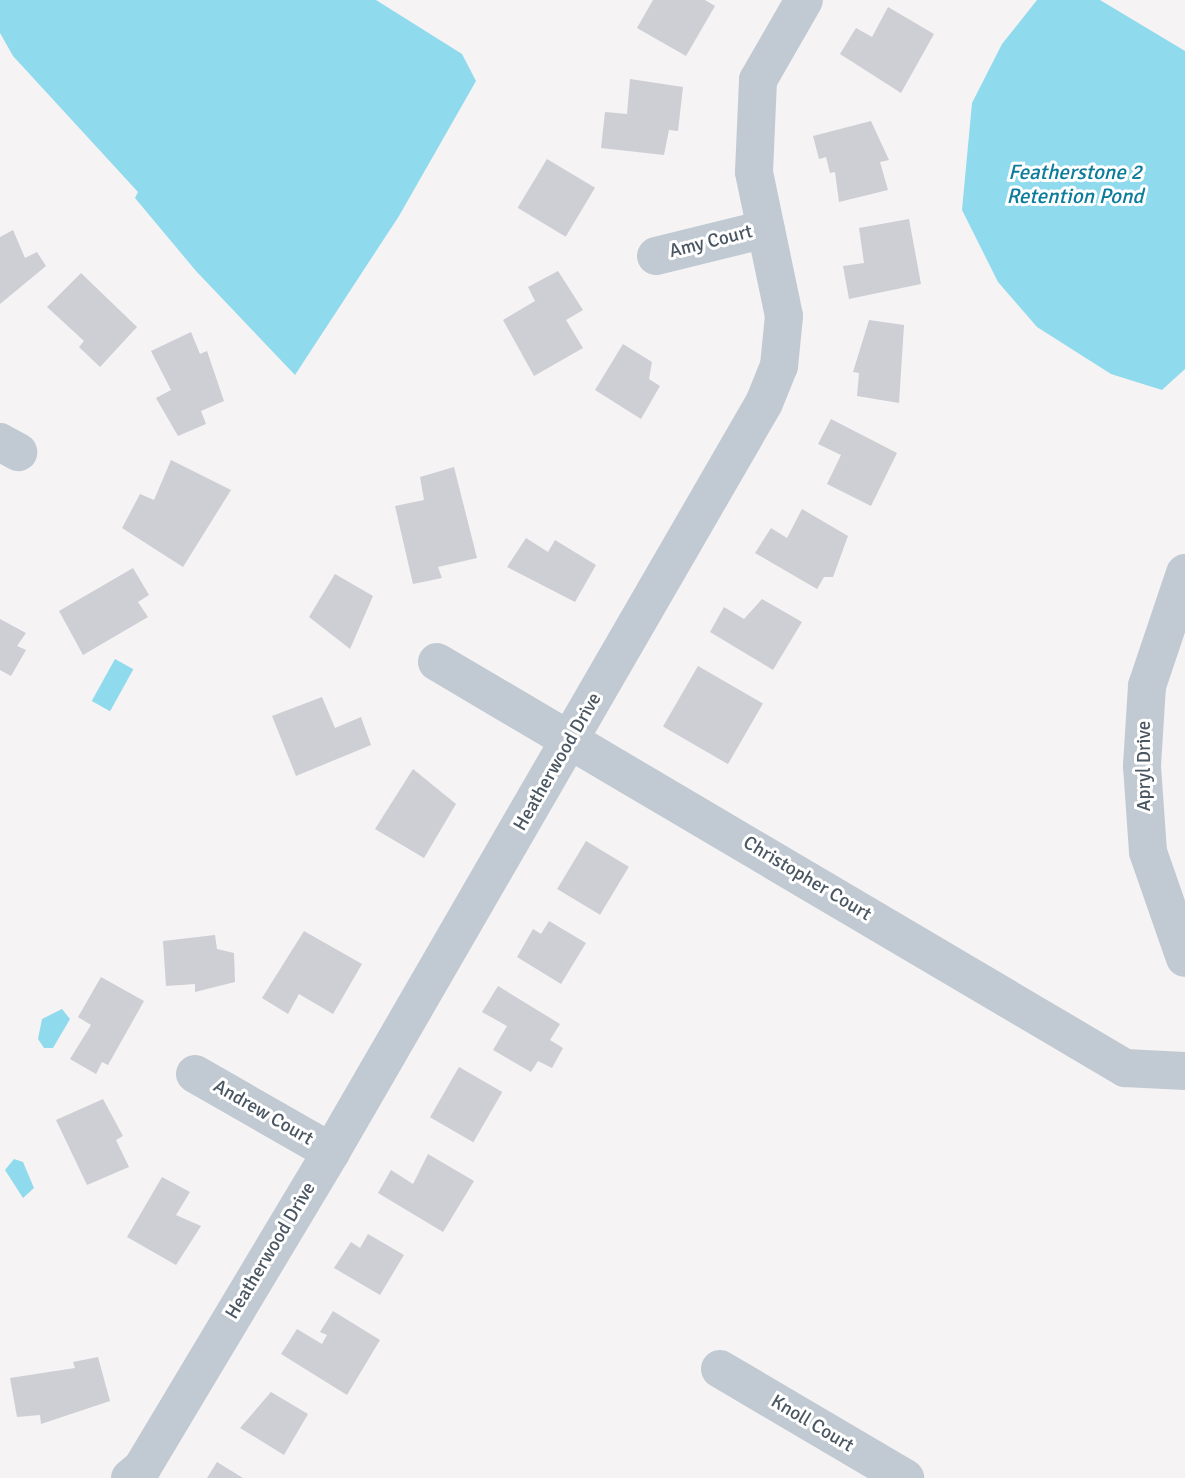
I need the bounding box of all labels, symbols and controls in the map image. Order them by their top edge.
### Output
water label: Featherstone 2 Retention Pond [1006,159,1144,209]
street label: Amy Court [667,221,755,263]
street label: Heatherwood Drive [509,689,607,835]
street label: Apryl Drive [1134,721,1156,811]
street label: Christopher Court [739,832,875,926]
street label: Andrew Court [209,1075,317,1151]
street label: Heatherwood Drive [221,1178,321,1324]
street label: Knoll Court [767,1390,857,1458]

